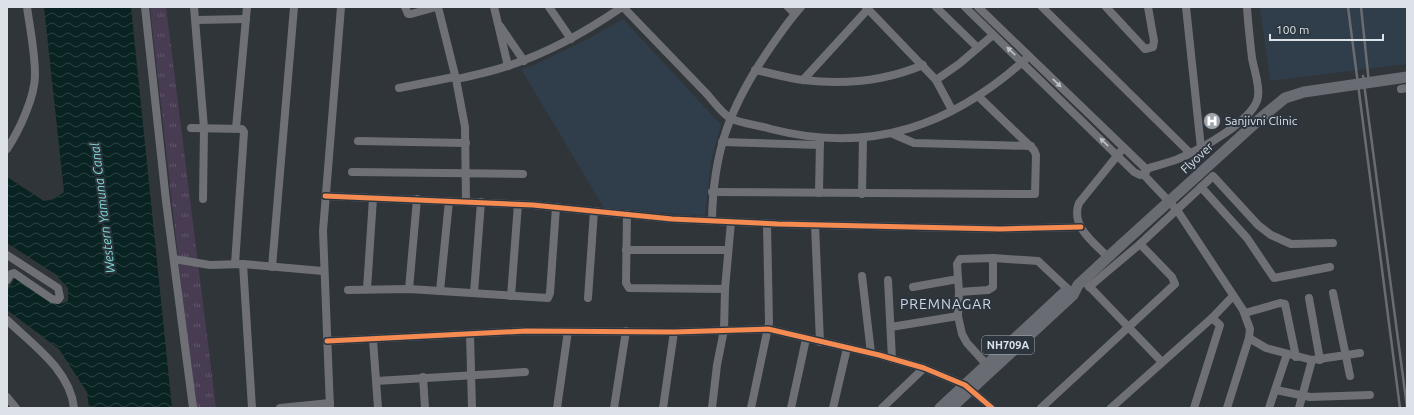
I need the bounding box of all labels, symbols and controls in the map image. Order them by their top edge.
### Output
scale bar [1270,16,1383,42]
text: 100 m [1276,23,1309,36]
one-way arrow [1006,47,1016,56]
one-way arrow [1052,78,1062,88]
hospital icon: Sanjivni Clinic [1202,111,1222,131]
place label: Sanjivni Clinic [1225,114,1298,127]
one-way arrow [1099,137,1109,146]
street label: Flyover [1178,139,1216,176]
water label: Western Yamuna Canal [87,142,117,274]
district label: PREMNAGAR [900,296,992,312]
road number: NH709A [982,336,1034,354]

